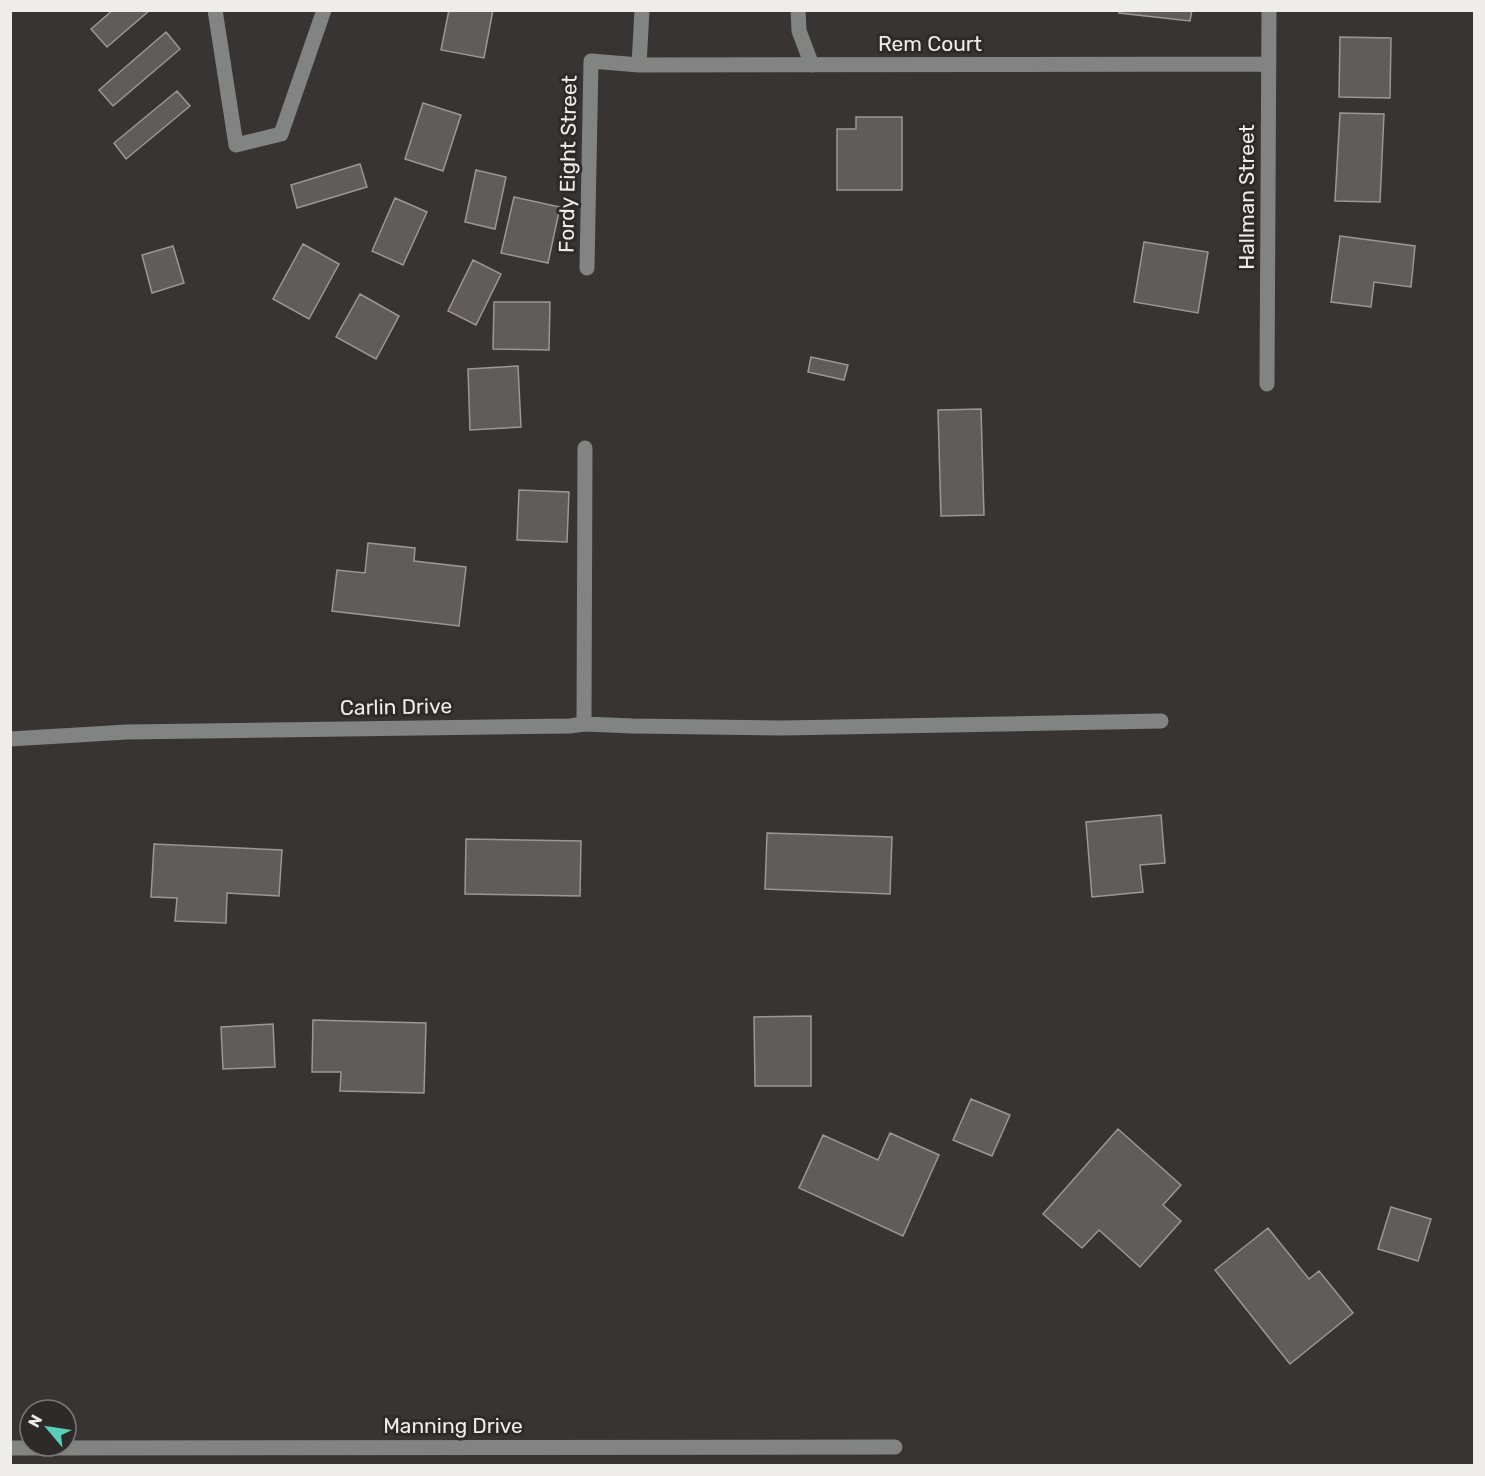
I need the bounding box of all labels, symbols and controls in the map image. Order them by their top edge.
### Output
street label: Rem Court [878,31,982,56]
street label: Fordy Eight Street [553,75,582,253]
street label: Hallman Street [1234,124,1259,270]
street label: Carlin Drive [340,693,452,720]
north arrow [18,1398,78,1458]
text: N [24,1411,46,1431]
street label: Manning Drive [383,1413,523,1438]

